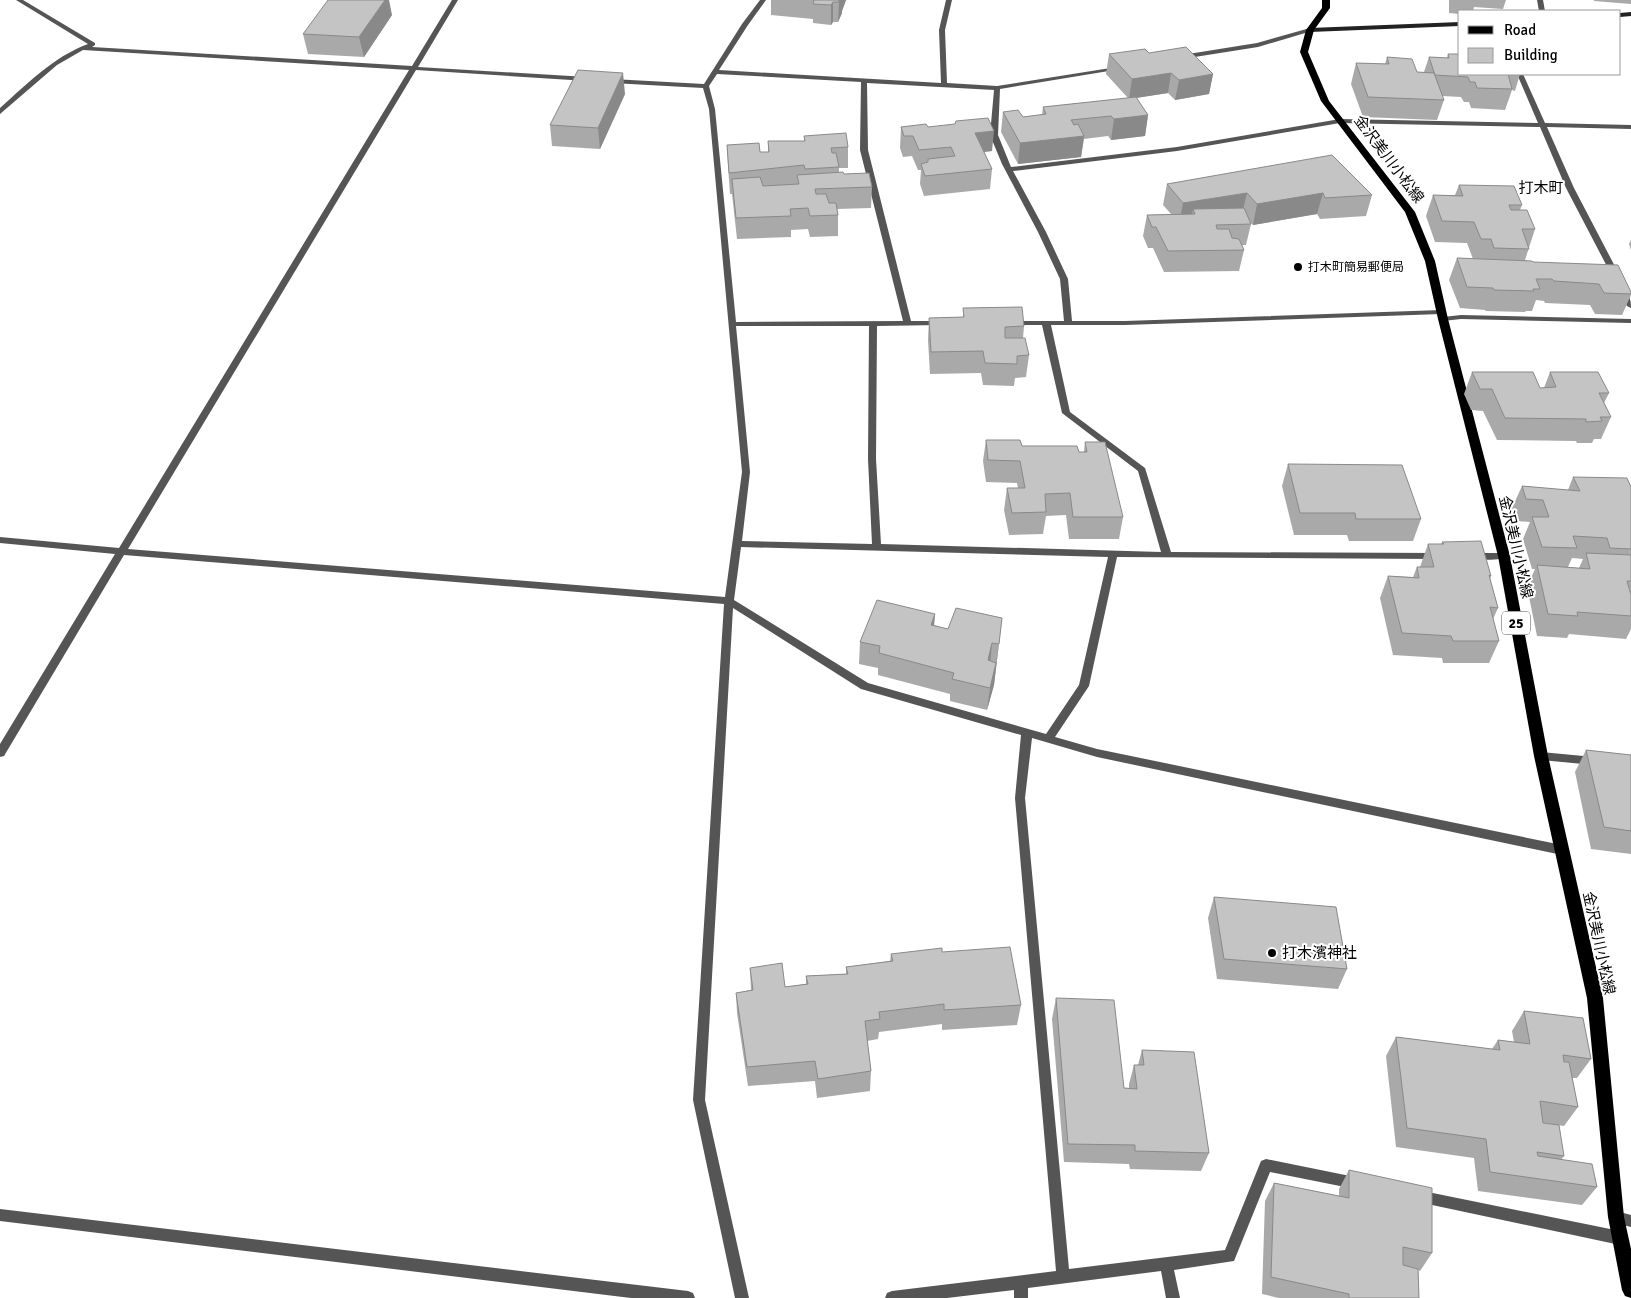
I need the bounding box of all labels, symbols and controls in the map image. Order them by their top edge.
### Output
legend [1458,10,1621,75]
text: Road [1504,21,1536,39]
text: Building [1504,46,1558,64]
street label: 金沢美川小松線 [1350,112,1428,206]
district label: 打木町 [1518,179,1564,197]
place label: 打木町簡易郵便局 [1308,260,1404,275]
marker: 打木町簡易郵便局 [1292,261,1304,273]
street label: 金沢美川小松線 [1495,494,1537,600]
road number: 25 [1502,612,1530,634]
street label: 金沢美川小松線 [1579,890,1619,996]
place label: 打木濱神社 [1282,944,1357,962]
marker: 打木濱神社 [1266,947,1278,959]

